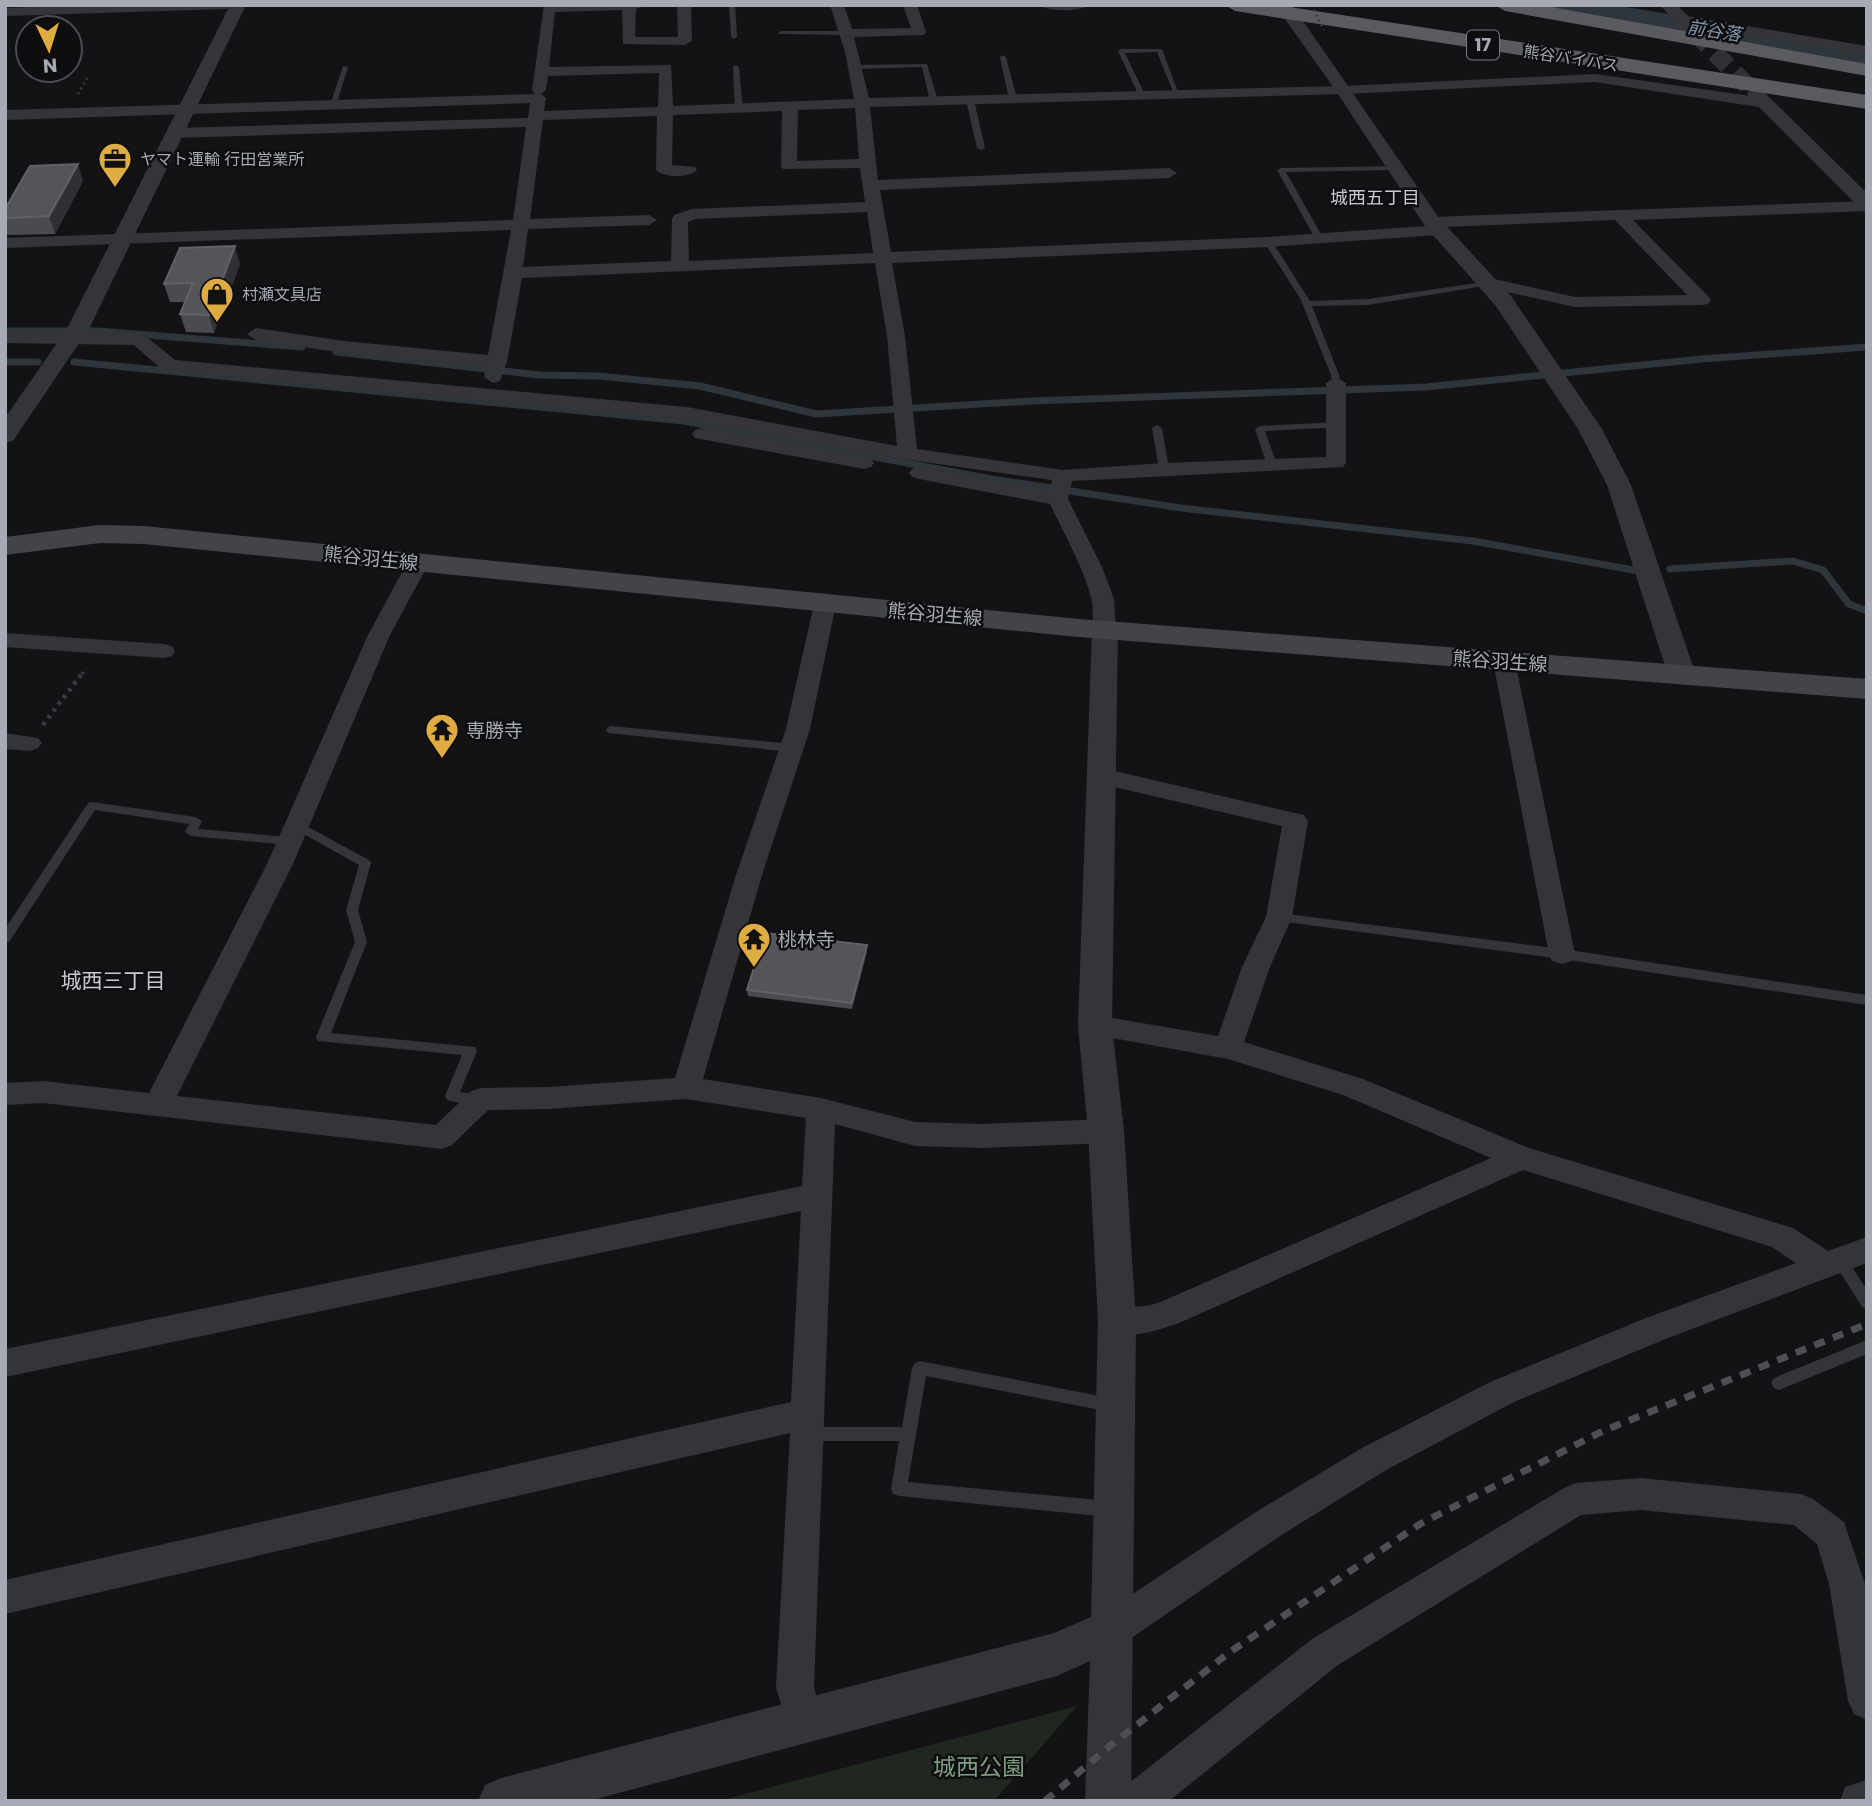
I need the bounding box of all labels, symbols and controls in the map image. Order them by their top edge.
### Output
north arrow [14,14,84,84]
water label: 前谷落 [1685,14,1746,48]
road number: 17 [1467,31,1499,60]
street label: 熊谷バイパス [1522,40,1620,77]
text: N [42,51,58,79]
office icon: ヤマト運輸 行田営業所 [96,140,134,189]
place label: ヤマト運輸 行田営業所 [140,148,304,171]
district label: 城西五丁目 [1330,185,1420,210]
shop icon: 村瀬文具店 [198,275,236,324]
place label: 村瀬文具店 [242,283,322,306]
street label: 熊谷羽生線 [322,540,420,577]
street label: 熊谷羽生線 [886,597,983,632]
street label: 熊谷羽生線 [1452,645,1548,678]
temple icon: 専勝寺 [423,711,461,760]
place label: 専勝寺 [466,717,523,744]
temple icon: 桃林寺 [735,920,773,969]
place label: 桃林寺 [778,926,835,953]
district label: 城西三丁目 [61,966,166,995]
park label: 城西公園 [933,1751,1025,1783]

